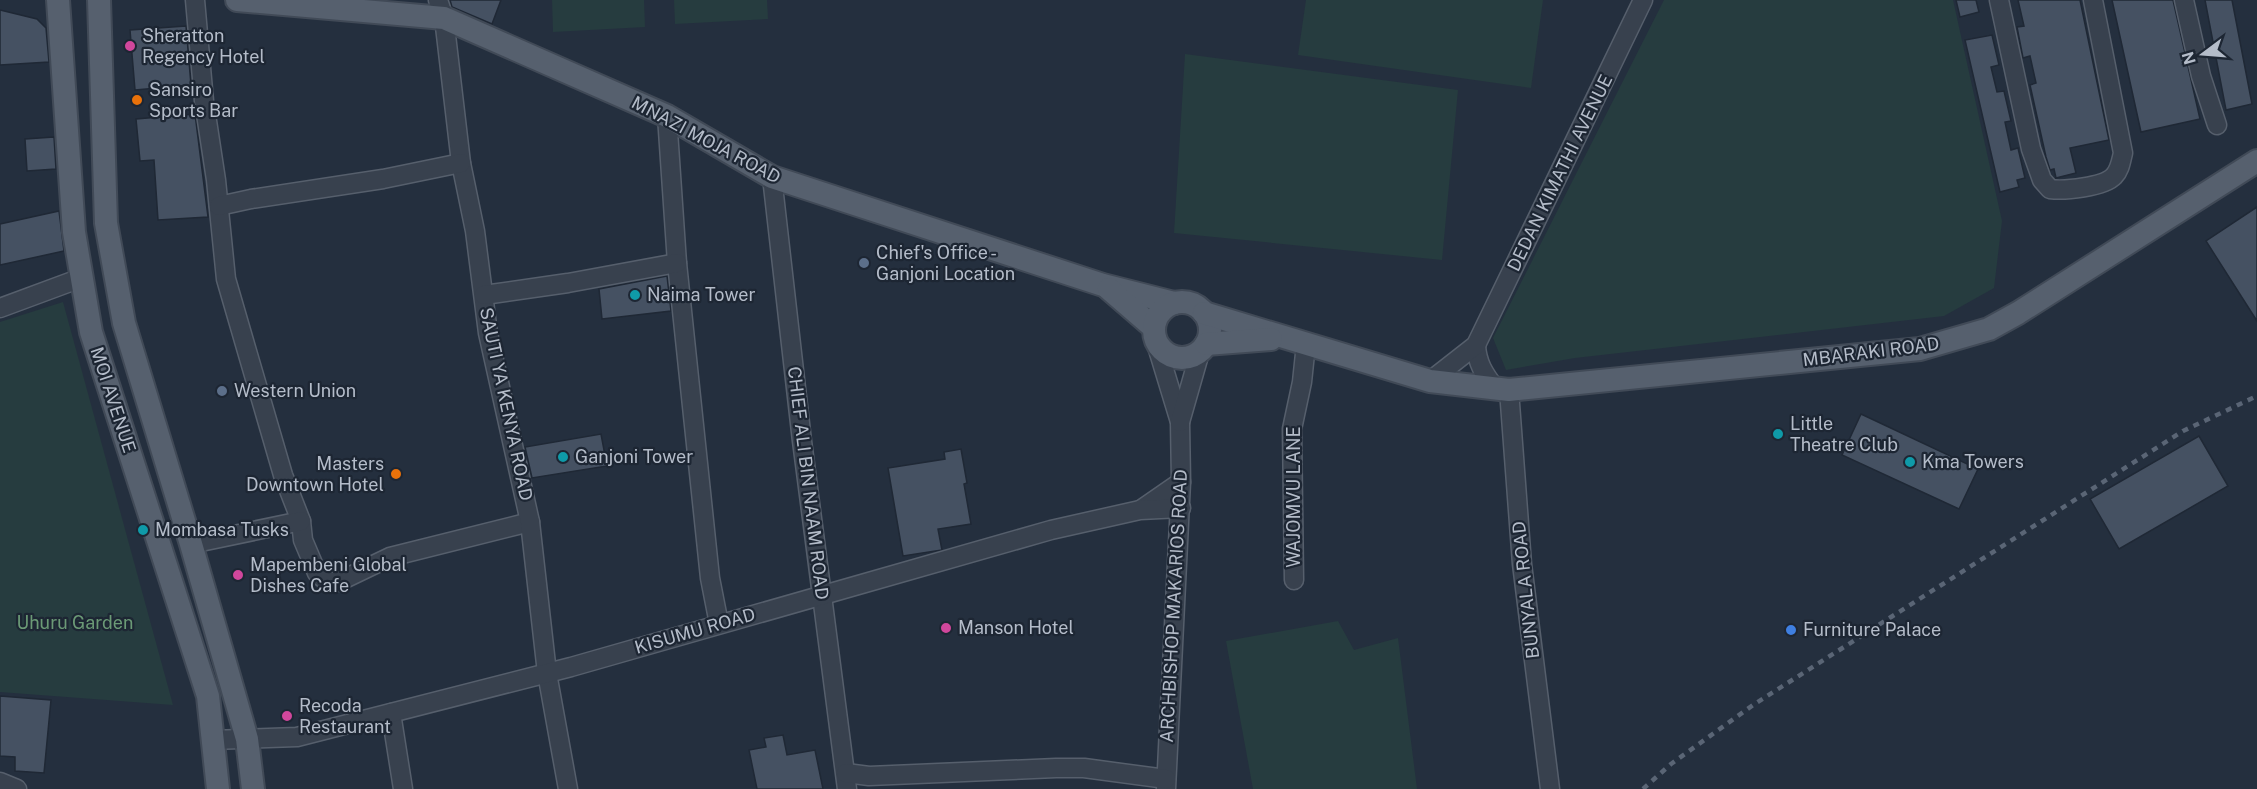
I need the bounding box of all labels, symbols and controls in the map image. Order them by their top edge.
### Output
north arrow [2173,24,2233,84]
place label: Sheratton Regency Hotel [142,25,265,67]
marker: Sheratton Regency Hotel [123,39,137,53]
text: N [2178,49,2200,67]
street label: DEDAN KIMATHI AVENUE [1503,71,1616,275]
place label: Sansiro Sports Bar [149,79,238,121]
street label: MNAZI MOJA ROAD [628,91,784,188]
marker: Sansiro Sports Bar [130,93,144,107]
place label: Chief's Office - Ganjoni Location [876,242,1015,284]
marker: Chief's Office - Ganjoni Location [857,256,871,270]
place label: Naima Tower [647,284,756,305]
marker: Naima Tower [628,288,642,302]
street label: SAUTI YA KENYA ROAD [476,305,537,502]
street label: MBARAKI ROAD [1802,333,1940,370]
street label: MOI AVENUE [86,344,140,455]
street label: CHIEF ALI BIN NAAM ROAD [784,365,833,601]
place label: Western Union [234,380,356,401]
marker: Western Union [215,384,229,398]
place label: Little Theatre Club [1790,413,1898,455]
street label: WAJOMVU LANE [1283,426,1304,568]
marker: Little Theatre Club [1771,427,1785,441]
place label: Ganjoni Tower [575,446,693,467]
marker: Ganjoni Tower [556,450,570,464]
place label: Kma Towers [1922,451,2024,472]
place label: Masters Downtown Hotel [246,453,384,495]
marker: Kma Towers [1903,455,1917,469]
marker: Masters Downtown Hotel [389,467,403,481]
street label: ARCHBISHOP MAKARIOS ROAD [1156,469,1191,743]
place label: Mombasa Tusks [155,519,289,540]
street label: BUNYALA ROAD [1508,520,1543,660]
marker: Mombasa Tusks [136,523,150,537]
place label: Mapembeni Global Dishes Cafe [250,554,407,596]
marker: Mapembeni Global Dishes Cafe [231,568,245,582]
street label: KISUMU ROAD [632,603,758,658]
park label: Uhuru Garden [17,612,133,633]
place label: Manson Hotel [958,617,1074,638]
place label: Furniture Palace [1803,619,1941,640]
marker: Manson Hotel [939,621,953,635]
marker: Furniture Palace [1784,623,1798,637]
place label: Recoda Restaurant [299,695,391,737]
marker: Recoda Restaurant [280,709,294,723]

